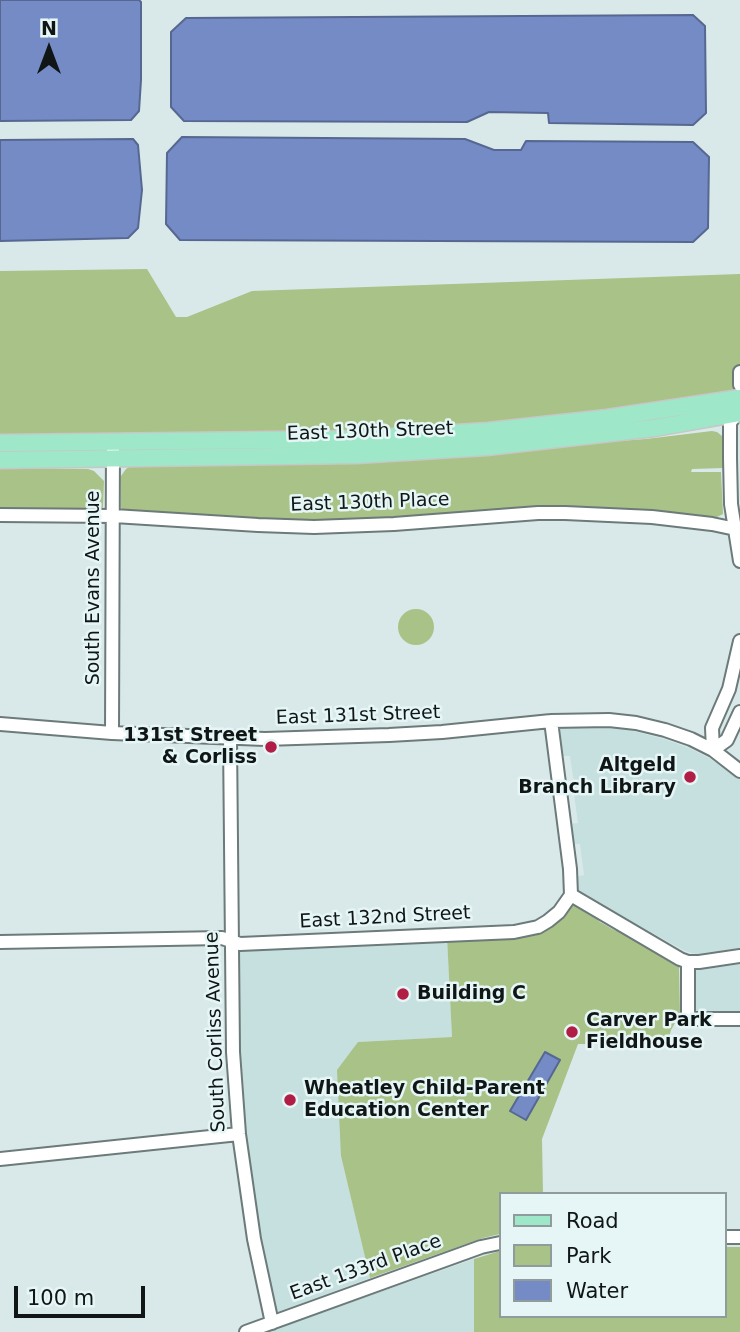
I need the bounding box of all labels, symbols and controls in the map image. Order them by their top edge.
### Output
north arrow [14,14,84,84]
text: N [41,17,57,39]
street label: East 130th Street [286,418,454,446]
street label: East 130th Place [290,489,450,517]
street label: South Evans Avenue [83,491,105,685]
street label: East 131st Street [275,702,441,730]
place label: 131st Street & Corliss [123,725,257,769]
marker: 131st Street & Corliss [263,739,279,755]
place label: Altgeld Branch Library [518,755,676,799]
marker: Altgeld Branch Library [682,769,698,785]
street label: East 132nd Street [299,902,471,934]
street label: South Corliss Avenue [201,931,231,1133]
place label: Building C [417,983,526,1005]
marker: Building C [395,986,411,1002]
place label: Carver Park Fieldhouse [586,1010,712,1054]
marker: Carver Park Fieldhouse [564,1024,580,1040]
place label: Wheatley Child-Parent Education Center [304,1078,545,1122]
marker: Wheatley Child-Parent Education Center [282,1092,298,1108]
legend [498,1192,726,1318]
text: Road [566,1209,619,1233]
street label: East 133rd Place [287,1230,445,1306]
text: Park [566,1244,611,1268]
scale bar [18,1272,149,1316]
text: Water [566,1279,628,1303]
text: 100 m [27,1286,94,1310]

